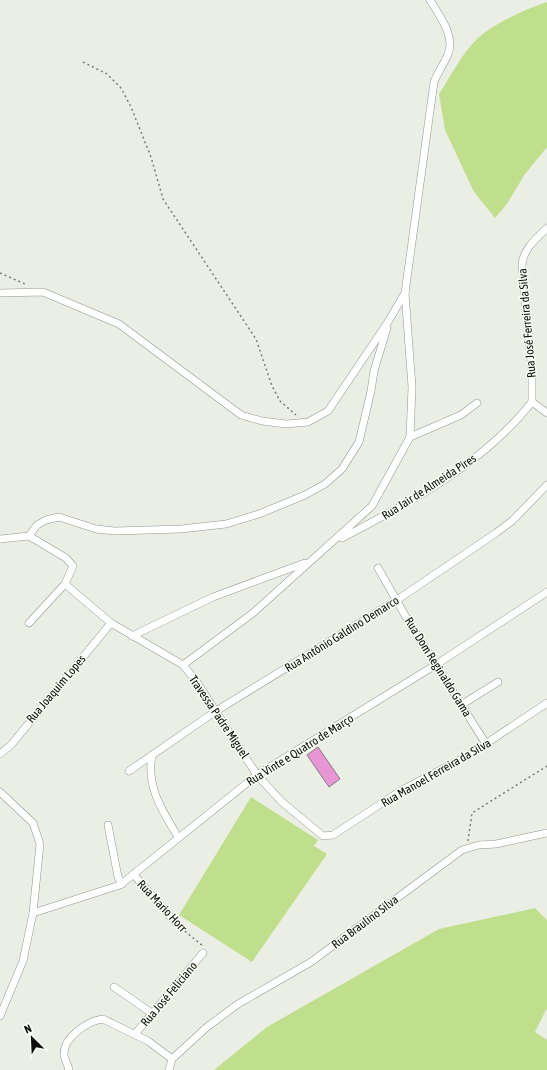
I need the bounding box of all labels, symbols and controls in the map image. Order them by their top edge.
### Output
street label: Rua José Ferreira da Silva [515,268,539,378]
street label: Rua Jair de Almeida Pires [379,451,479,523]
street label: Rua Antônio Galdino Demarco [282,593,402,675]
street label: Rua Dom Reginaldo Gama [402,615,474,719]
street label: Rua Joaquim Lopes [24,652,88,726]
street label: Travessa Padre Miguel [186,673,252,762]
street label: Rua Vinte e Quatro de Março [244,711,356,789]
street label: Rua Manoel Ferreira da Silva [379,736,493,810]
street label: Rua Mario Horr [134,877,190,935]
street label: Rua Braulino Silva [329,892,401,952]
street label: Rua José Feliciano [138,959,200,1029]
north arrow [12,1018,52,1058]
text: N [23,1022,33,1036]

